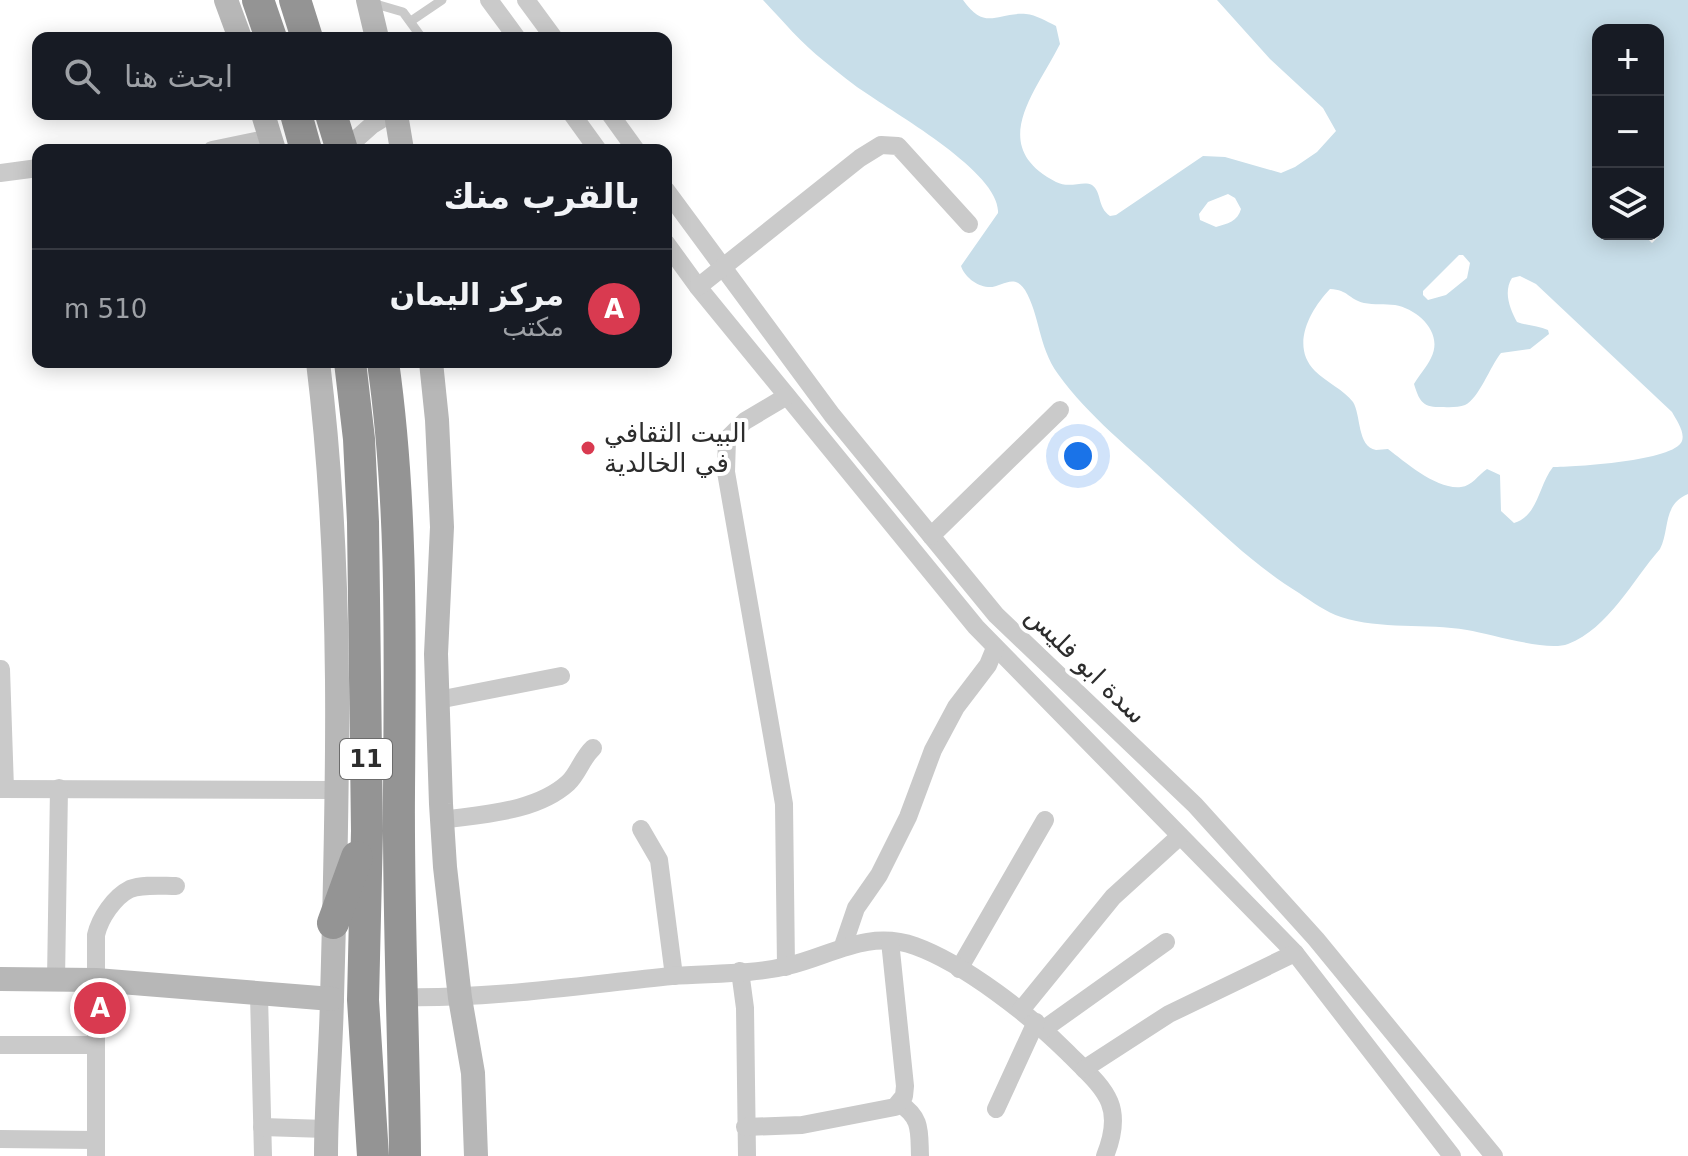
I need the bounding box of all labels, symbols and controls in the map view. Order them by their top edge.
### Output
map controls [1592,24,1664,240]
button: + [1592,24,1664,96]
search box [32,32,672,120]
icon: search [60,54,104,98]
text: ابحث هنا [124,59,233,94]
button: − [1592,96,1664,168]
button: layers [1592,168,1664,240]
text: بالقرب منك [443,176,640,216]
text: مركز اليمان [389,277,564,312]
text: 510 m [64,294,147,324]
text: A [604,294,624,324]
text: مكتب [502,312,564,342]
place label: البيت الثقافي في الخالدية [604,418,747,478]
your location [1058,436,1098,476]
marker: البيت الثقافي في الخالدية [579,439,597,457]
street label: سدة ابو فليس [1019,600,1152,731]
road number: 11 [340,739,392,779]
pin: A [74,978,126,1038]

